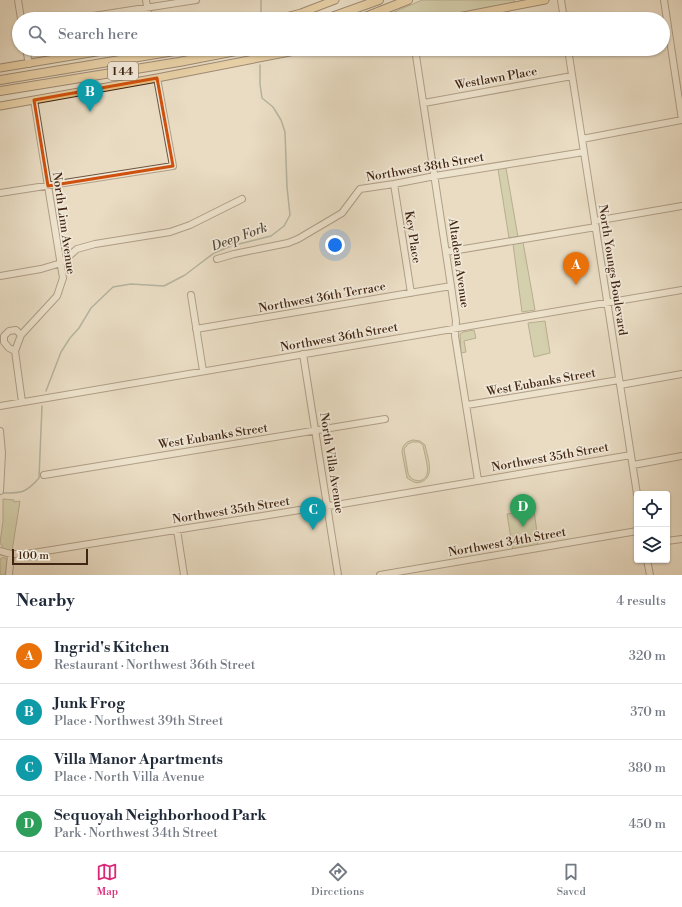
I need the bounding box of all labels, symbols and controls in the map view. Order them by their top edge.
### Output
search box [12,12,670,56]
icon: search [26,23,48,45]
text: Search here [58,25,138,44]
road number: I 44 [108,62,138,80]
street label: Westlawn Place [453,64,538,93]
pin: B [77,79,103,112]
street label: Northwest 38th Street [365,150,486,185]
street label: North Linn Avenue [49,171,78,275]
street label: North Youngs Boulevard [595,204,630,337]
street label: Key Place [401,210,424,264]
street label: Altadena Avenue [445,216,472,309]
water label: Deep Fork [208,219,270,255]
your location [325,235,345,255]
pin: A [563,252,589,285]
street label: Northwest 36th Terrace [257,279,387,316]
street label: Northwest 36th Street [279,320,400,355]
street label: West Eubanks Street [484,365,598,400]
street label: North Villa Avenue [316,411,347,515]
street label: West Eubanks Street [156,420,270,453]
street label: Northwest 35th Street [490,440,611,475]
map controls [634,491,670,563]
button: locate [634,491,670,527]
street label: Northwest 35th Street [171,494,292,527]
pin: D [510,494,536,527]
pin: C [300,497,326,530]
street label: Northwest 34th Street [447,525,568,560]
button: layers [634,527,670,563]
scale bar [12,547,88,566]
text: 100 m [18,549,49,563]
text: Nearby [16,590,75,612]
text: 4 results [616,593,666,609]
text: Ingrid's Kitchen [54,638,169,657]
text: A [24,648,34,664]
text: 320 m [629,648,666,664]
text: Restaurant · Northwest 36th Street [54,657,255,673]
text: Junk Frog [54,694,125,713]
text: B [24,704,34,720]
text: 370 m [630,704,666,720]
text: Place · Northwest 39th Street [54,713,223,729]
text: Villa Manor Apartments [54,750,223,769]
text: C [24,760,34,776]
text: 380 m [628,760,666,776]
text: Place · North Villa Avenue [54,769,205,785]
text: Sequoyah Neighborhood Park [54,806,267,825]
text: D [24,816,34,832]
text: 450 m [628,816,666,832]
text: Park · Northwest 34th Street [54,825,218,841]
tab: Map [96,861,118,899]
tab: Directions [311,861,364,899]
tab: Saved [557,861,586,899]

